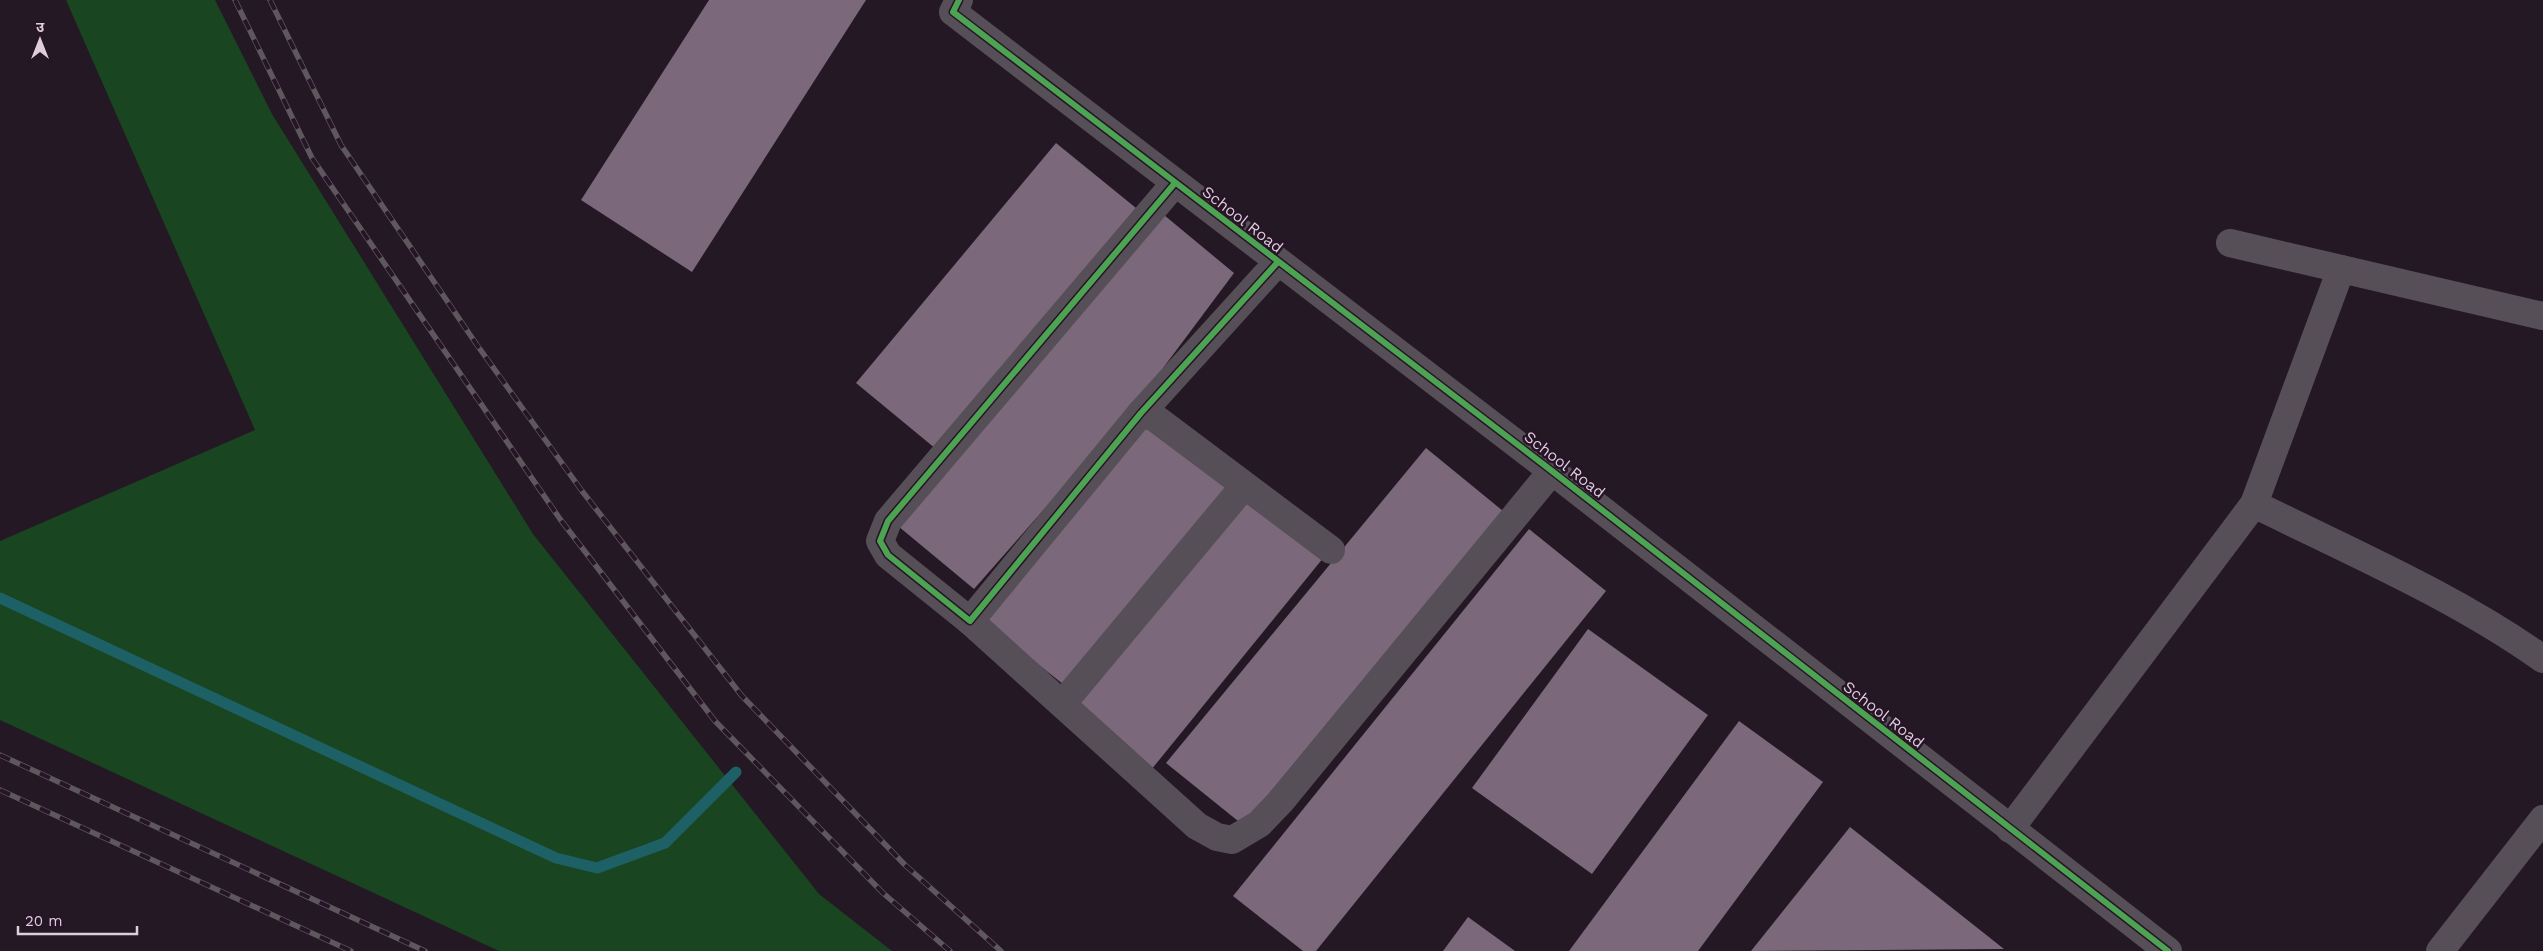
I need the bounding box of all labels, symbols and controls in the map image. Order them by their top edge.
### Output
north arrow [15,15,65,65]
text: उ [36,19,45,35]
street label: School Road [1199,182,1287,257]
street label: School Road [1521,427,1609,502]
street label: School Road [1840,677,1928,752]
scale bar [18,904,136,936]
text: 20 m [25,912,63,930]

